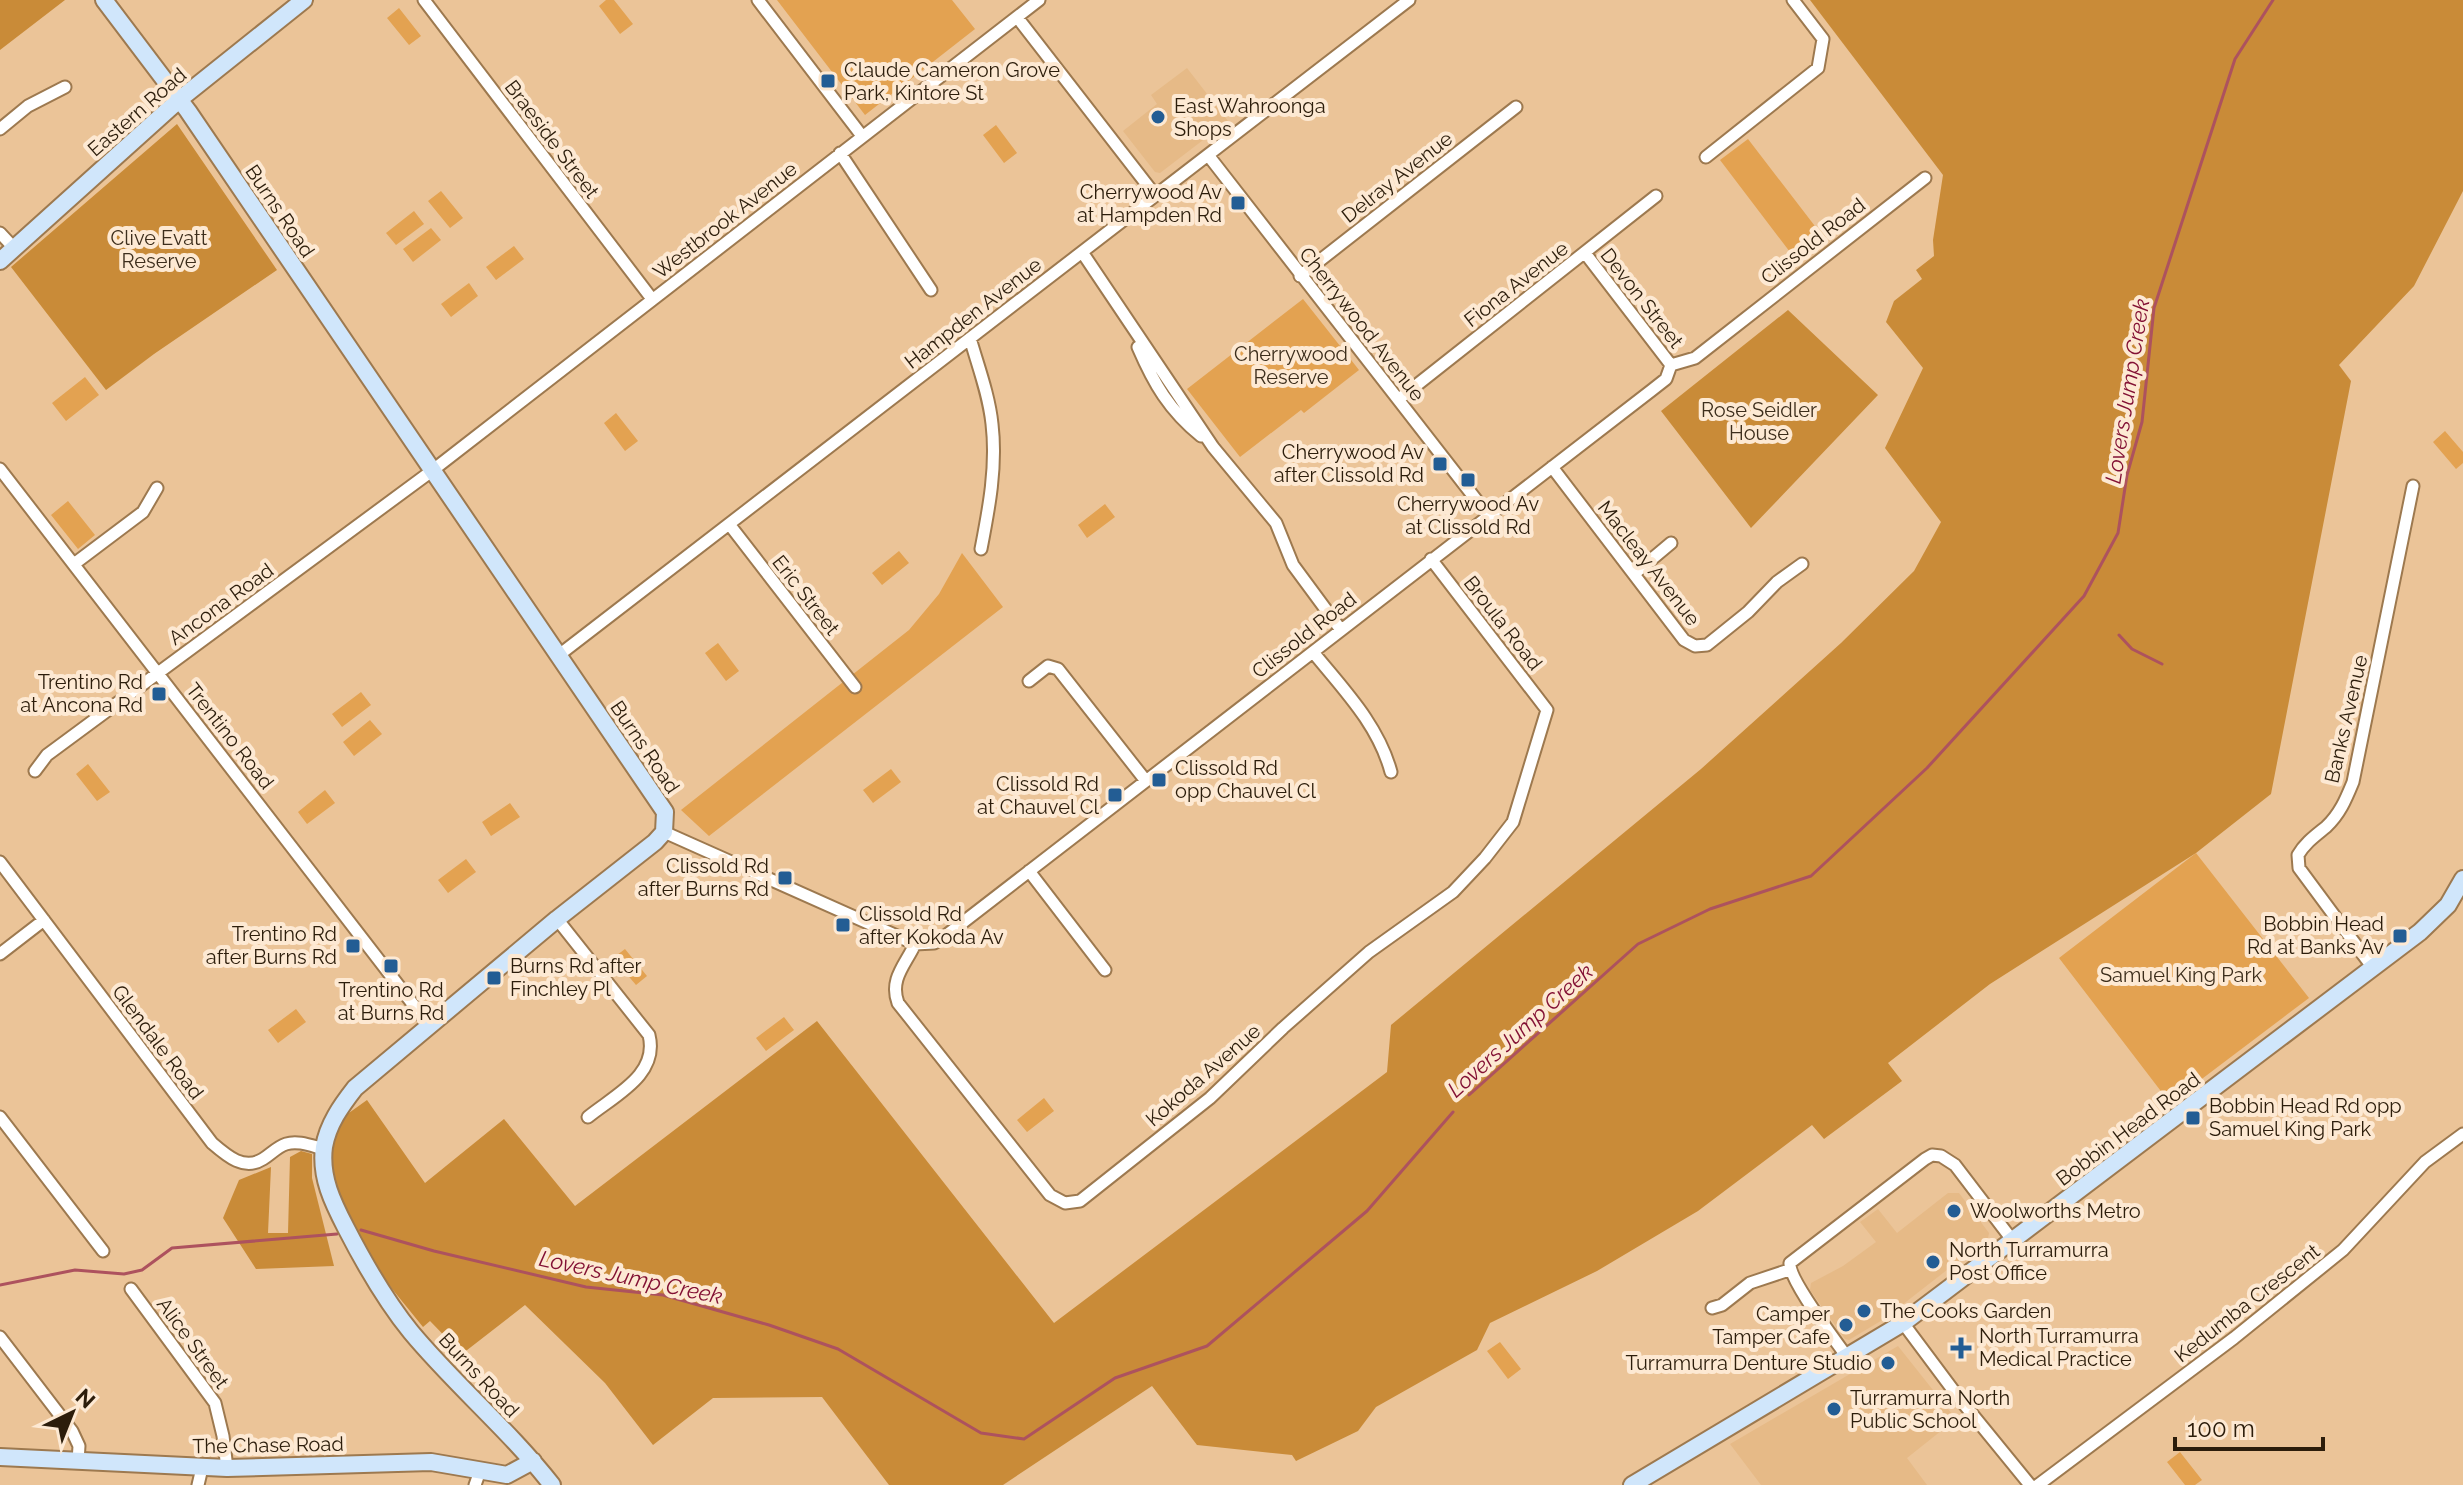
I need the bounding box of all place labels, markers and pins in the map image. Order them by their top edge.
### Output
place label: Claude Cameron Grove Park, Kintore St [844,58,1060,105]
marker: Claude Cameron Grove Park, Kintore St [819,72,837,90]
place label: East Wahroonga Shops [1174,94,1326,141]
marker: East Wahroonga Shops [1149,108,1167,126]
place label: Cherrywood Av at Hampden Rd [1077,180,1222,227]
marker: Cherrywood Av at Hampden Rd [1229,194,1247,212]
place label: Cherrywood Av after Clissold Rd [1274,440,1424,487]
marker: Cherrywood Av after Clissold Rd [1431,455,1449,473]
marker: Cherrywood Av at Clissold Rd [1459,471,1477,489]
place label: Cherrywood Av at Clissold Rd [1397,492,1539,539]
place label: Trentino Rd at Ancona Rd [20,670,143,717]
marker: Trentino Rd at Ancona Rd [150,685,168,703]
place label: Clissold Rd opp Chauvel Cl [1175,756,1317,803]
marker: Clissold Rd opp Chauvel Cl [1150,771,1168,789]
place label: Clissold Rd at Chauvel Cl [977,772,1100,819]
marker: Clissold Rd at Chauvel Cl [1106,786,1124,804]
place label: Clissold Rd after Burns Rd [638,854,769,901]
marker: Clissold Rd after Burns Rd [776,869,794,887]
place label: Clissold Rd after Kokoda Av [859,902,1004,949]
place label: Bobbin Head Rd at Banks Av [2247,912,2384,959]
marker: Clissold Rd after Kokoda Av [834,916,852,934]
place label: Trentino Rd after Burns Rd [206,922,337,969]
marker: Bobbin Head Rd at Banks Av [2391,927,2409,945]
marker: Trentino Rd after Burns Rd [344,937,362,955]
place label: Burns Rd after Finchley Pl [510,954,642,1001]
marker: Trentino Rd at Burns Rd [382,957,400,975]
marker: Burns Rd after Finchley Pl [485,969,503,987]
place label: Trentino Rd at Burns Rd [338,978,444,1025]
place label: Bobbin Head Rd opp Samuel King Park [2209,1094,2402,1141]
marker: Bobbin Head Rd opp Samuel King Park [2184,1109,2202,1127]
place label: Woolworths Metro [1970,1199,2141,1223]
marker: Woolworths Metro [1945,1202,1963,1220]
place label: North Turramurra Post Office [1949,1238,2109,1285]
marker: North Turramurra Post Office [1924,1253,1942,1271]
place label: The Cooks Garden [1880,1299,2051,1323]
place label: Camper Tamper Cafe [1712,1302,1830,1349]
marker: The Cooks Garden [1855,1302,1873,1320]
marker: Camper Tamper Cafe [1837,1316,1855,1334]
place label: North Turramurra Medical Practice [1979,1324,2139,1371]
marker: North Turramurra Medical Practice [1950,1337,1972,1359]
place label: Turramurra Denture Studio [1625,1351,1872,1375]
marker: Turramurra Denture Studio [1879,1354,1897,1372]
place label: Turramurra North Public School [1850,1386,2010,1433]
marker: Turramurra North Public School [1825,1400,1843,1418]

